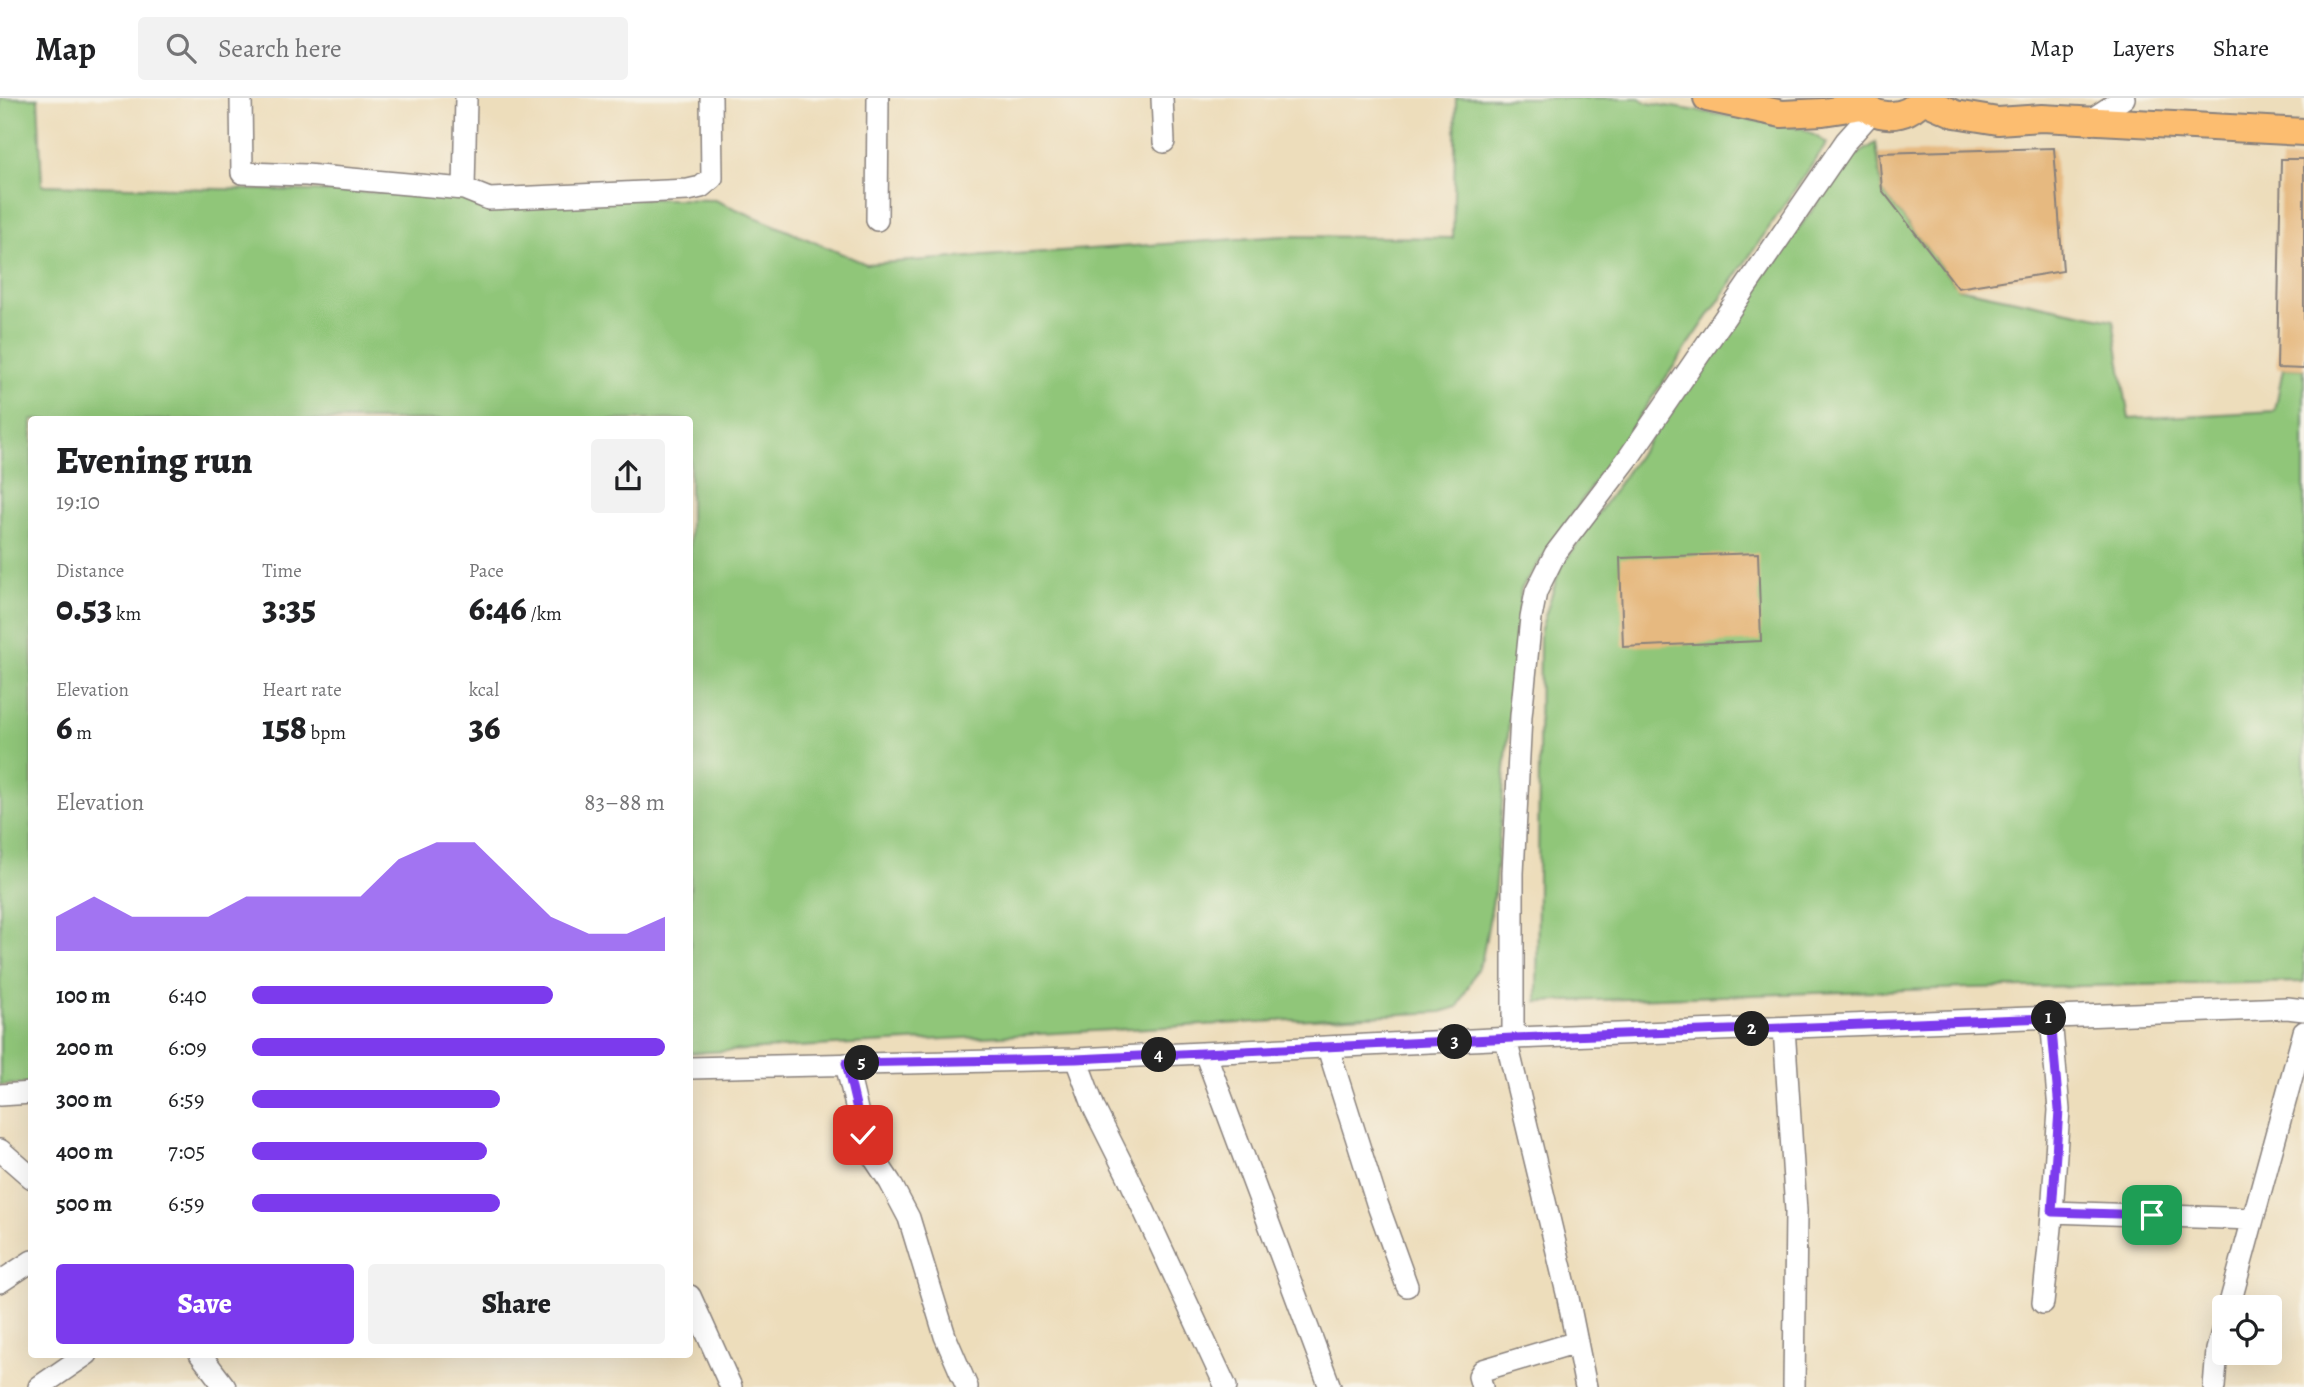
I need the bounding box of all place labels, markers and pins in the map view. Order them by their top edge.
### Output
pin: 1 [2032,1000,2066,1035]
pin: 2 [1734,1012,1770,1046]
pin: 3 [1438,1024,1472,1060]
pin: 4 [1142,1038,1176,1072]
pin: 5 [844,1046,880,1080]
pin [833,1105,893,1165]
pin [2122,1185,2182,1245]

